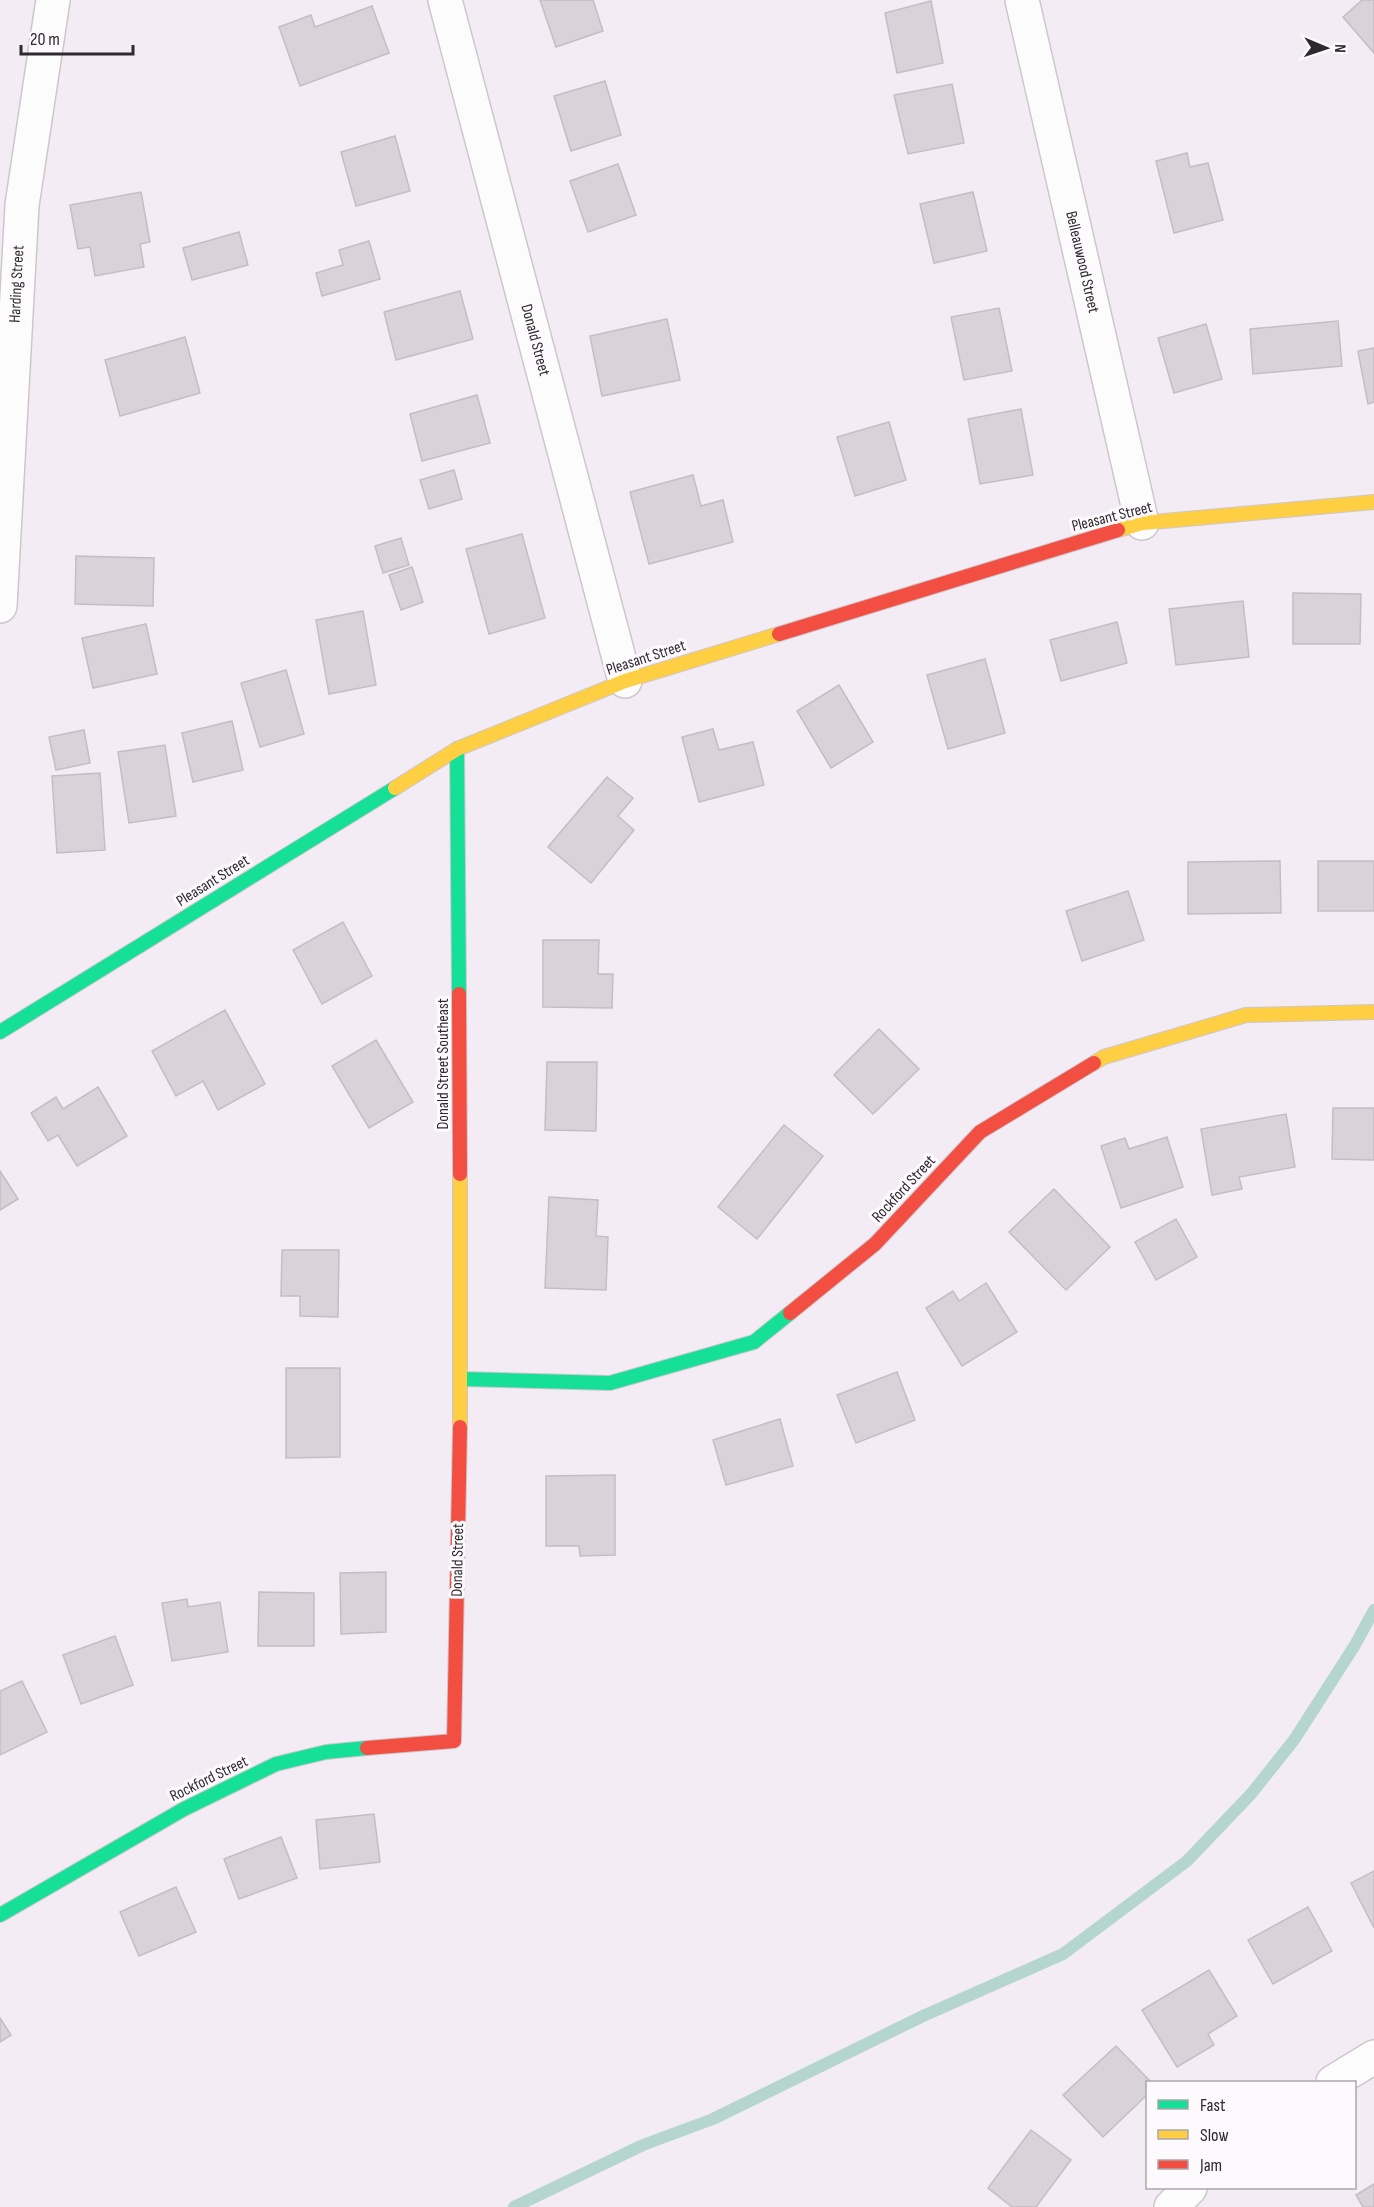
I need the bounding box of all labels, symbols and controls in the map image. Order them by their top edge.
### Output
scale bar [21,18,134,56]
north arrow [1296,18,1356,78]
text: 20 m [30,29,60,50]
text: N [1330,44,1349,53]
street label: Belleauwood Street [1061,209,1103,315]
street label: Harding Street [5,245,29,323]
street label: Donald Street [516,302,554,378]
street label: Pleasant Street [1070,498,1154,536]
street label: Pleasant Street [604,636,688,680]
street label: Pleasant Street [173,851,253,911]
street label: Donald Street Southeast [434,998,453,1130]
street label: Rockford Street [868,1152,940,1226]
street label: Donald Street [448,1523,468,1597]
street label: Rockford Street [167,1752,251,1806]
legend [1146,2081,1356,2189]
text: Fast [1200,2095,1226,2116]
text: Slow [1200,2125,1229,2146]
text: Jam [1199,2155,1222,2176]

